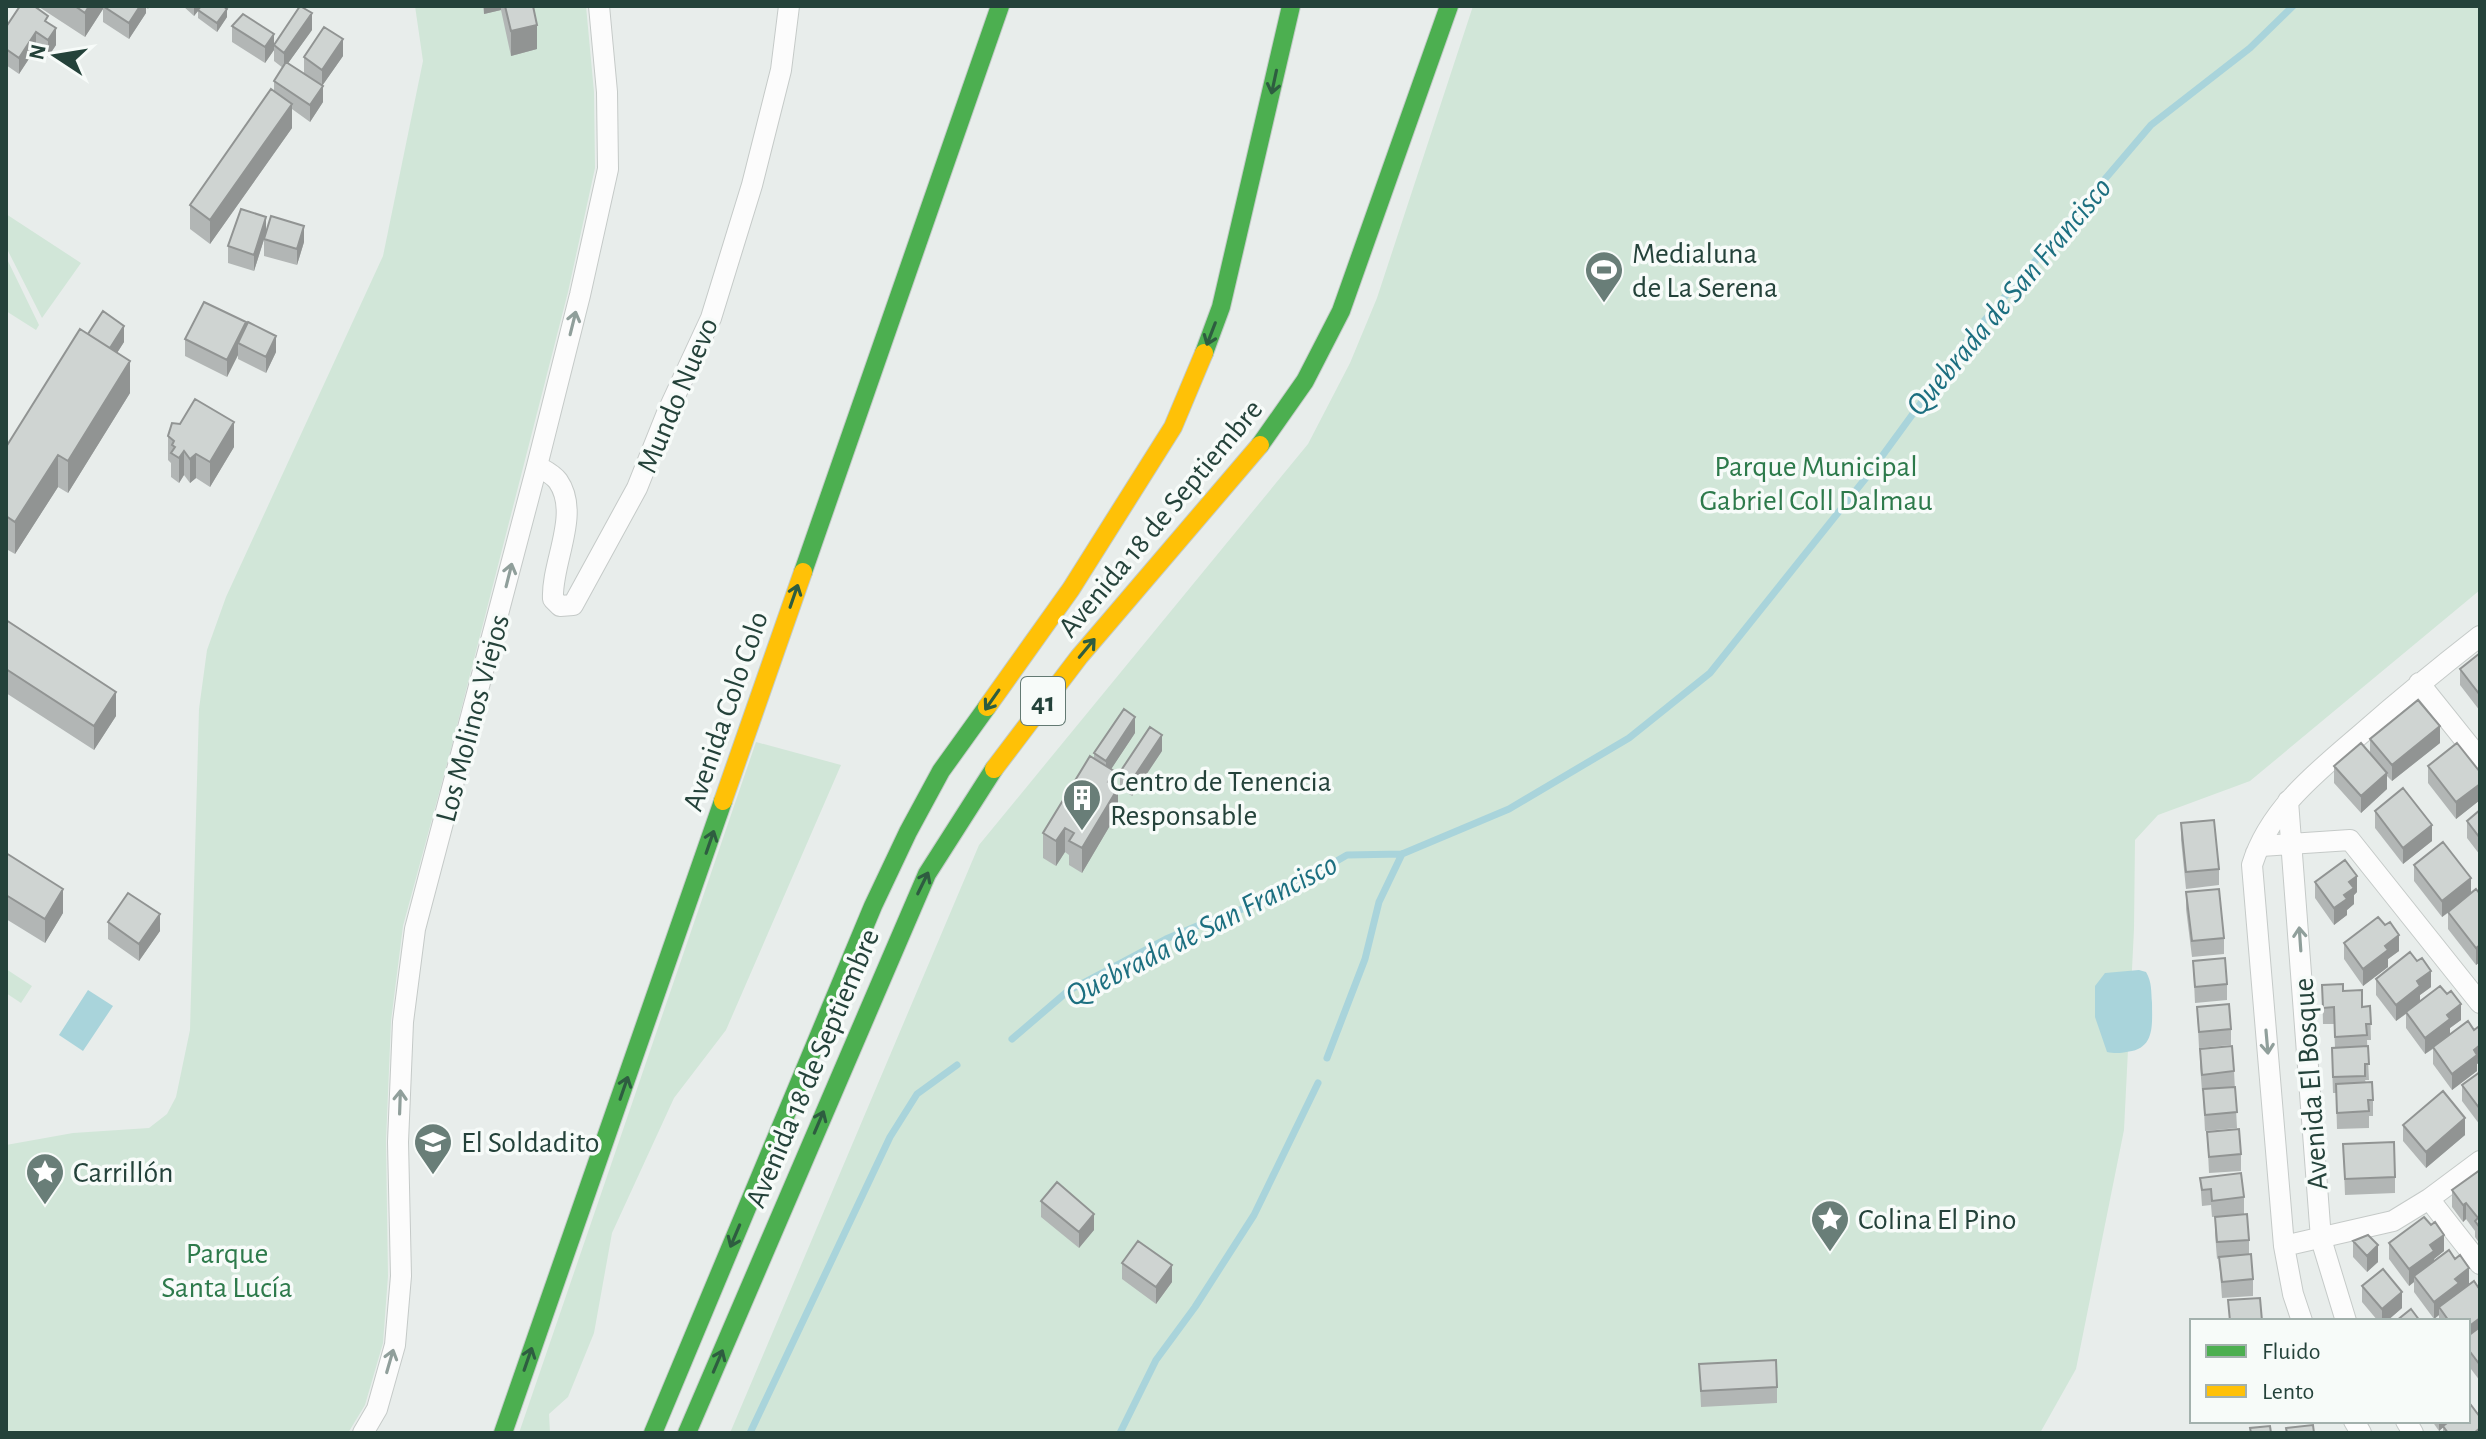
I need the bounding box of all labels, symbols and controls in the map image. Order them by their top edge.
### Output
north arrow [16,16,96,96]
text: N [25,42,50,62]
one-way arrow [1266,69,1281,95]
water label: Quebrada de San Francisco [1900,171,2117,422]
place label: Medialuna de La Serena [1632,239,1778,303]
sports icon: Medialuna de La Serena [1583,249,1625,304]
one-way arrow [567,310,582,336]
street label: Mundo Nuevo [632,314,724,477]
one-way arrow [1203,321,1217,346]
street label: Avenida 18 de Septiembre [1053,394,1269,643]
park label: Parque Municipal Gabriel Coll Dalmau [1699,452,1933,516]
one-way arrow [503,562,518,588]
one-way arrow [787,584,802,609]
street label: Avenida Colo Colo [678,608,774,815]
street label: Los Molinos Viejos [431,611,515,825]
one-way arrow [1078,638,1096,659]
road number: 41 [1021,677,1065,725]
one-way arrow [984,689,1001,710]
place label: Centro de Tenencia Responsable [1110,767,1332,831]
building icon: Centro de Tenencia Responsable [1061,777,1103,832]
one-way arrow [703,830,718,855]
water label: Quebrada de San Francisco [1061,848,1342,1012]
one-way arrow [916,872,931,896]
street label: Avenida 18 de Septiembre [741,925,885,1212]
one-way arrow [2292,926,2307,953]
street label: Avenida El Bosque [2289,977,2333,1191]
one-way arrow [2260,1028,2275,1054]
one-way arrow [618,1076,632,1100]
one-way arrow [392,1089,407,1116]
one-way arrow [813,1110,828,1135]
school or university icon: El Soldadito [412,1121,454,1176]
place label: El Soldadito [461,1128,600,1158]
place icon: Carrillón [24,1151,66,1206]
place label: Carrillón [73,1158,174,1188]
place icon: Colina El Pino [1809,1198,1851,1253]
place label: Colina El Pino [1858,1205,2017,1235]
one-way arrow [727,1223,741,1248]
park label: Parque Santa Lucía [161,1239,293,1303]
legend [2190,1319,2470,1423]
text: Fluido [2262,1340,2321,1364]
one-way arrow [522,1347,537,1372]
one-way arrow [383,1348,398,1374]
one-way arrow [711,1349,726,1374]
text: Lento [2262,1380,2314,1404]

